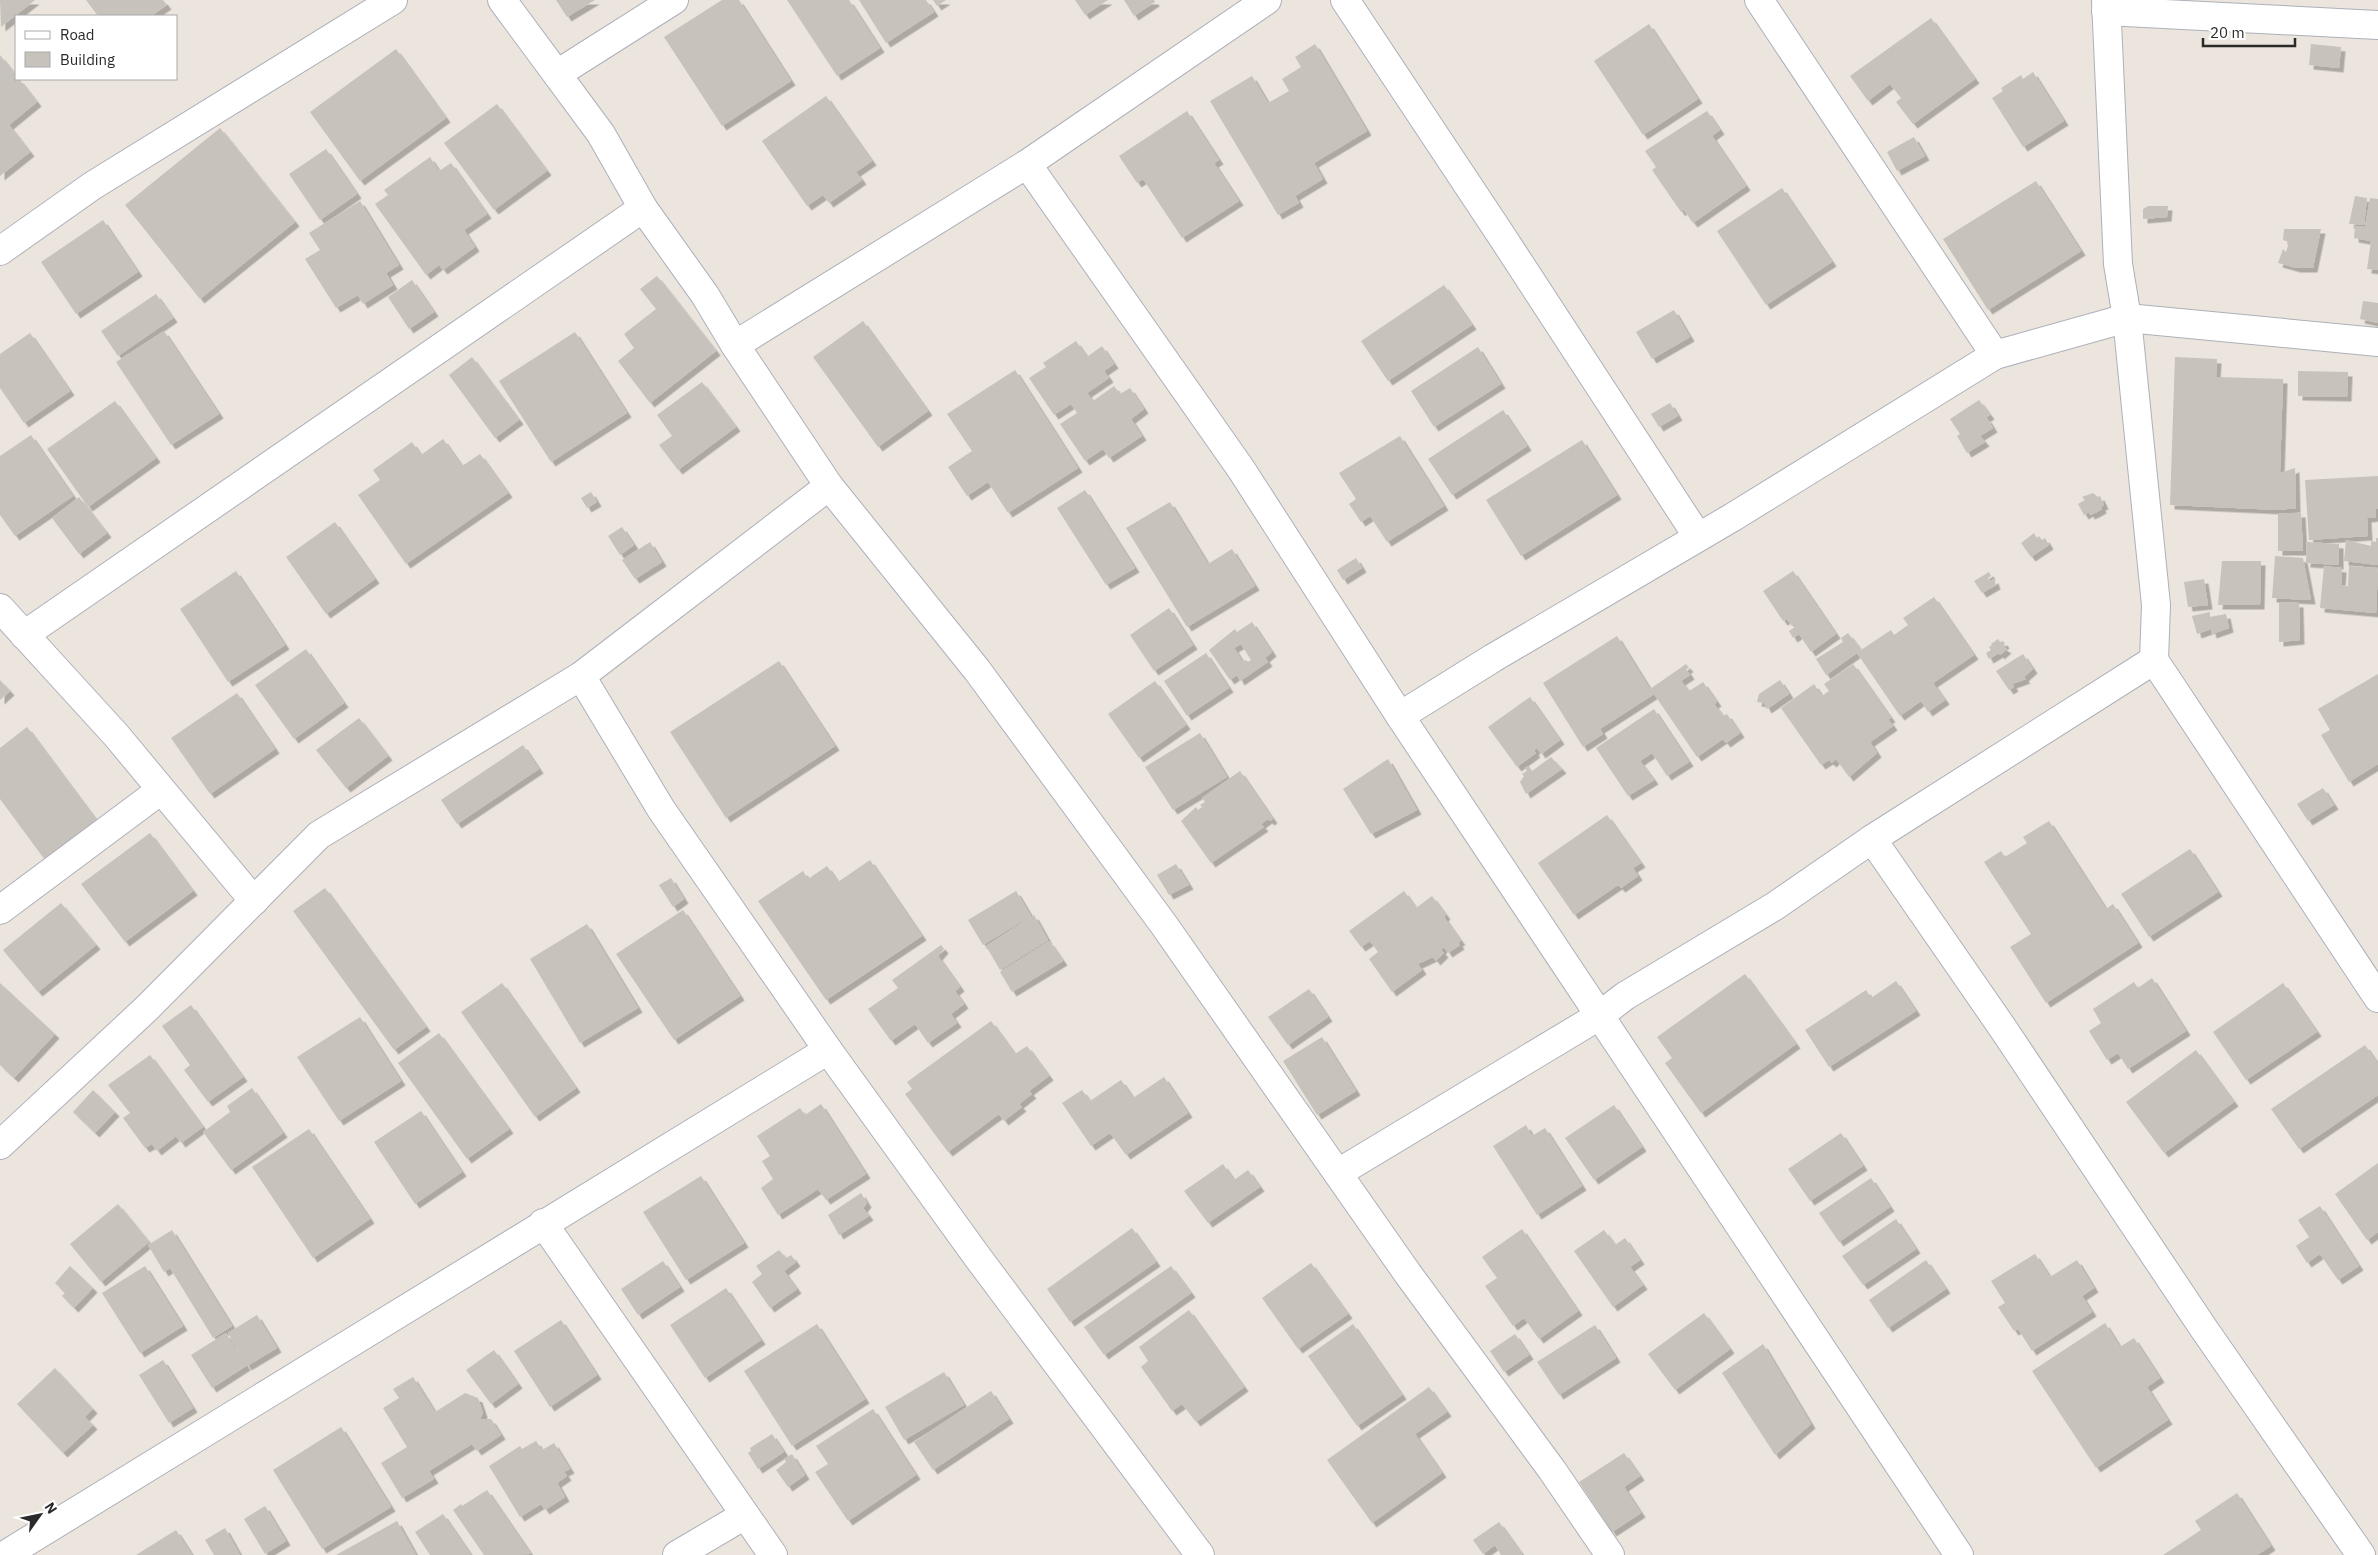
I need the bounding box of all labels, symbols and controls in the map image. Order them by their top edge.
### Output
legend [15,15,178,80]
scale bar [2203,15,2296,47]
text: 20 m [2210,23,2245,42]
text: Road [60,25,95,44]
text: Building [60,50,115,69]
north arrow [15,1490,65,1540]
text: N [41,1499,61,1517]

